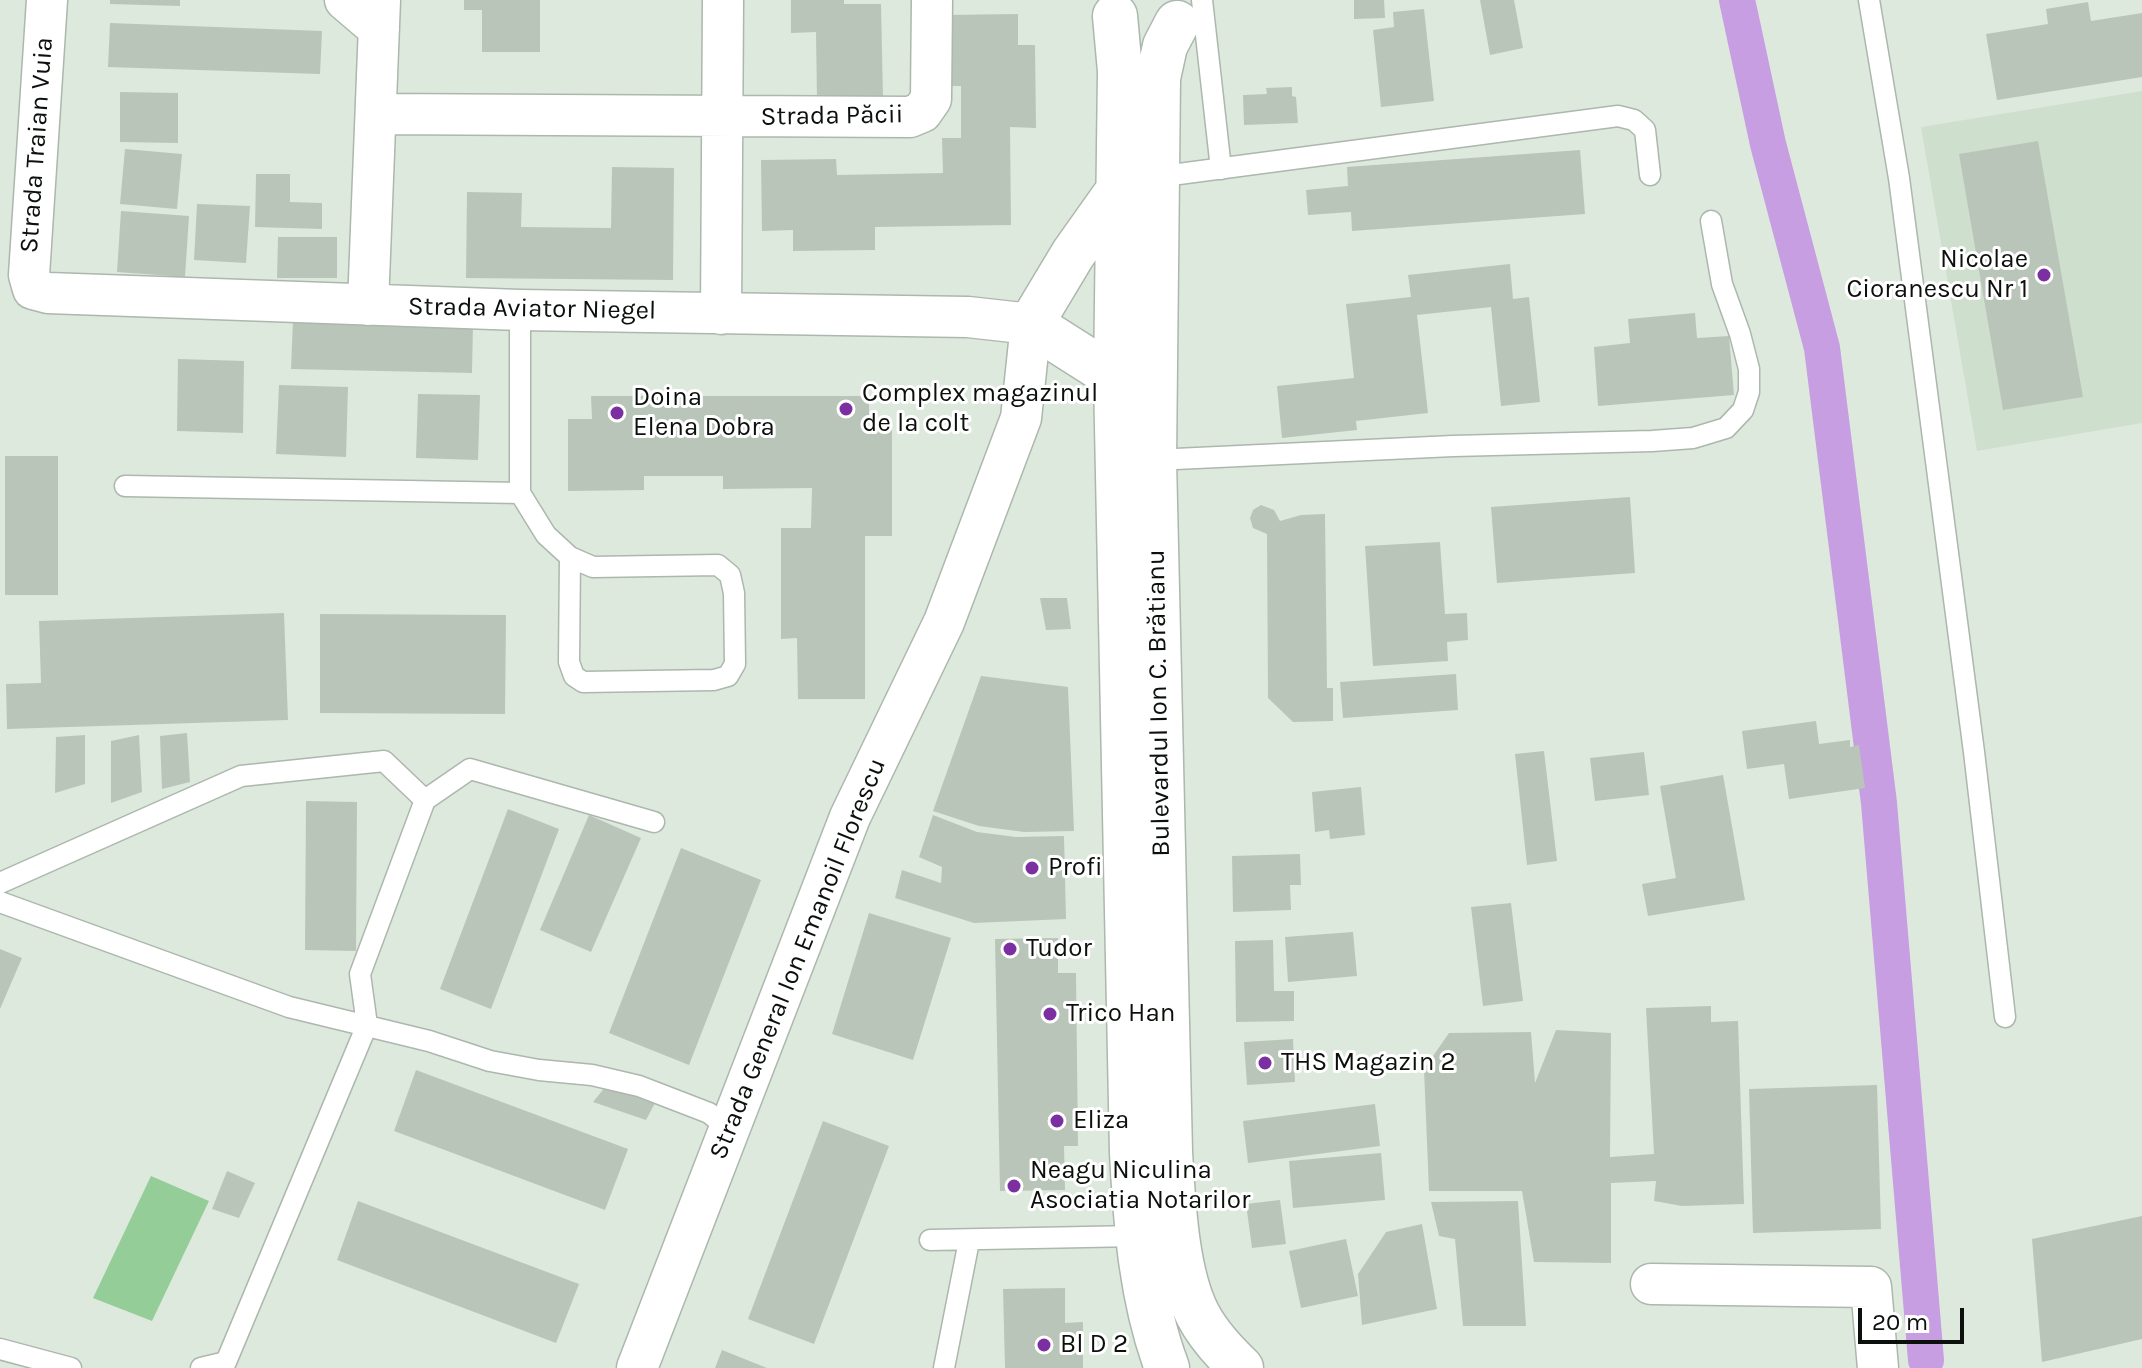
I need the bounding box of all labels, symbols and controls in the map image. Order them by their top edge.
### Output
street label: Strada Traian Vuia [14,36,60,254]
street label: Strada Păcii [760,99,904,133]
place label: Nicolae Cioranescu Nr 1 [1846,244,2028,306]
marker: Nicolae Cioranescu Nr 1 [2035,266,2053,284]
street label: Strada Aviator Niegel [408,291,656,327]
place label: Complex magazinul de la colt [862,378,1098,440]
place label: Doina Elena Dobra [633,382,775,444]
marker: Complex magazinul de la colt [837,400,855,418]
marker: Doina Elena Dobra [608,404,626,422]
street label: Bulevardul Ion C. Brătianu [1141,549,1177,857]
street label: Strada General Ion Emanoil Florescu [703,754,893,1164]
place label: Profi [1048,852,1103,884]
marker: Profi [1023,859,1041,877]
place label: Tudor [1026,933,1092,965]
marker: Tudor [1001,940,1019,958]
place label: Trico Han [1066,998,1175,1030]
marker: Trico Han [1041,1005,1059,1023]
place label: THS Magazin 2 [1281,1047,1456,1079]
marker: THS Magazin 2 [1256,1054,1274,1072]
place label: Eliza [1073,1105,1129,1137]
marker: Eliza [1048,1112,1066,1130]
place label: Neagu Niculina Asociatia Notarilor [1030,1155,1250,1216]
marker: Neagu Niculina Asociatia Notarilor [1005,1177,1023,1195]
scale bar [1862,1292,1968,1342]
text: 20 m [1872,1308,1928,1336]
place label: Bl D 2 [1060,1329,1128,1361]
marker: Bl D 2 [1035,1336,1053,1354]

